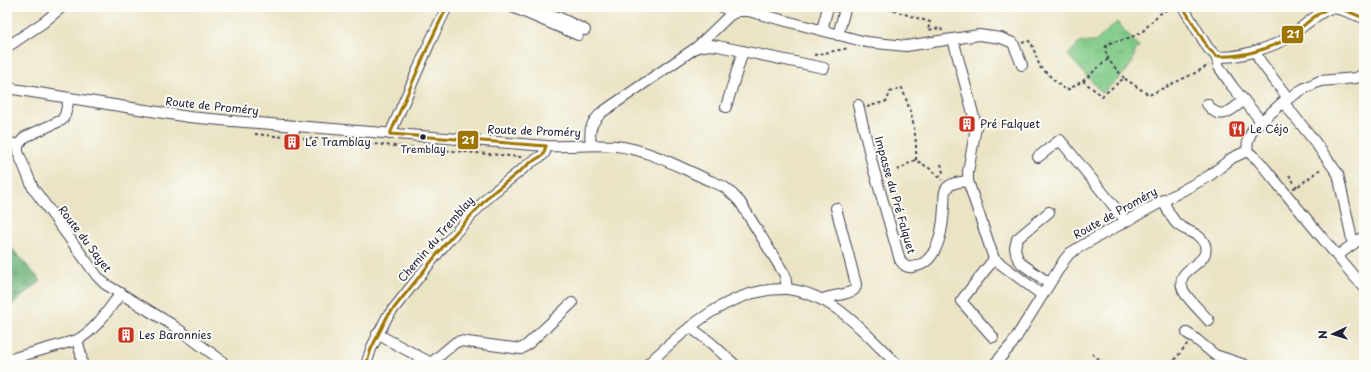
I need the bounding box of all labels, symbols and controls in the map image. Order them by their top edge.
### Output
line badge: 21 [1281,25,1304,44]
text: 21 [1287,25,1299,42]
street label: Route de Proméry [165,92,260,119]
building icon: Pré Falquet [957,114,977,134]
place label: Pré Falquet [980,115,1040,132]
restaurant icon: Le Céjo [1227,119,1247,139]
street label: Route de Proméry [487,120,581,141]
place label: Le Céjo [1250,120,1289,137]
line badge: 21 [457,130,479,150]
text: 21 [462,131,474,148]
building icon: Le Tramblay [282,132,302,152]
marker: Tremblay [418,132,428,142]
place label: Le Tramblay [305,133,371,150]
street label: Impasse du Pré Falquet [871,134,921,256]
place label: Tremblay [400,141,446,156]
street label: Route de Proméry [1070,182,1160,243]
street label: Chemin du Tremblay [393,192,478,285]
street label: Route du Sayet [55,202,116,276]
north arrow [1313,314,1353,354]
building icon: Les Baronnies [116,325,136,345]
place label: Les Baronnies [139,326,212,343]
text: N [1314,330,1331,340]

